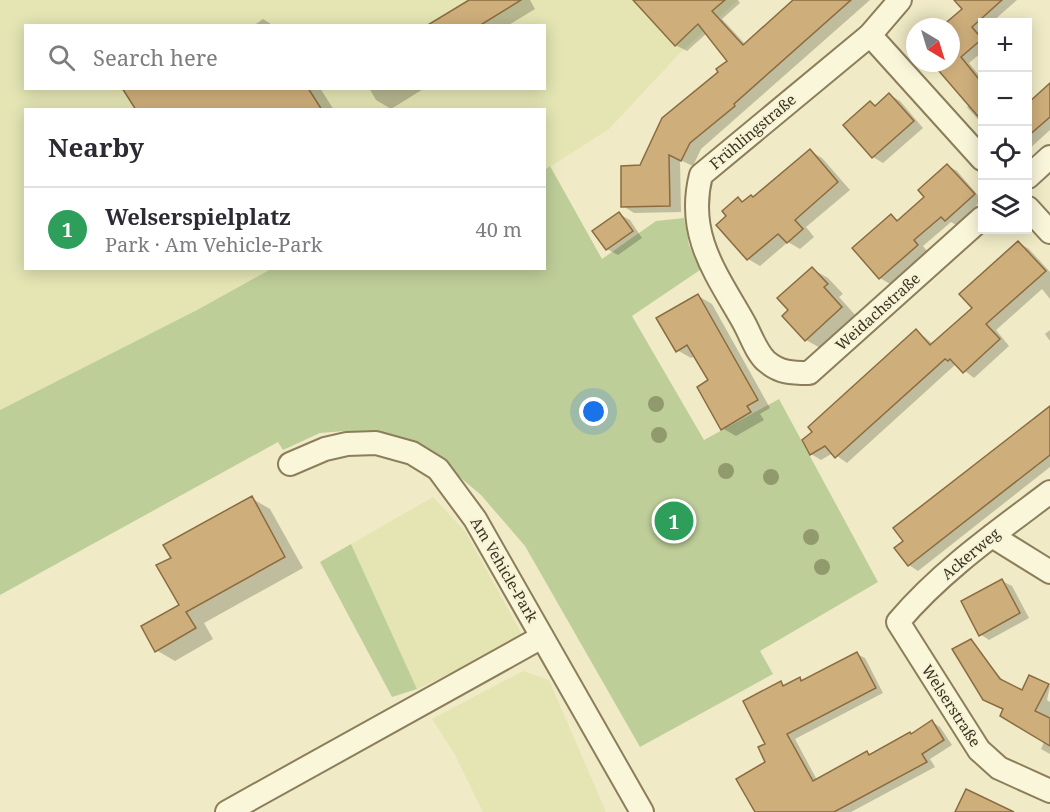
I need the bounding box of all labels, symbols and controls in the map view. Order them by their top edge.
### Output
north arrow [906,18,960,72]
map controls [978,18,1032,234]
button: + [978,18,1032,72]
search box [24,24,546,90]
icon: search [45,41,78,74]
text: Search here [93,42,218,72]
button: − [978,72,1032,126]
street label: Frühlingstraße [705,89,800,173]
button: locate [978,126,1032,180]
text: Nearby [48,129,144,165]
button: layers [978,180,1032,234]
text: Welserspielplatz [105,201,291,231]
text: 1 [62,216,73,243]
text: 40 m [476,216,522,243]
text: Park · Am Vehicle-Park [105,231,323,258]
street label: Weidachstraße [831,268,924,355]
your location [579,397,608,426]
pin: 1 [654,498,694,544]
street label: Am Vehicle-Park [467,513,543,626]
street label: Ackerweg [937,523,1004,583]
street label: Welserstraße [918,660,986,750]

